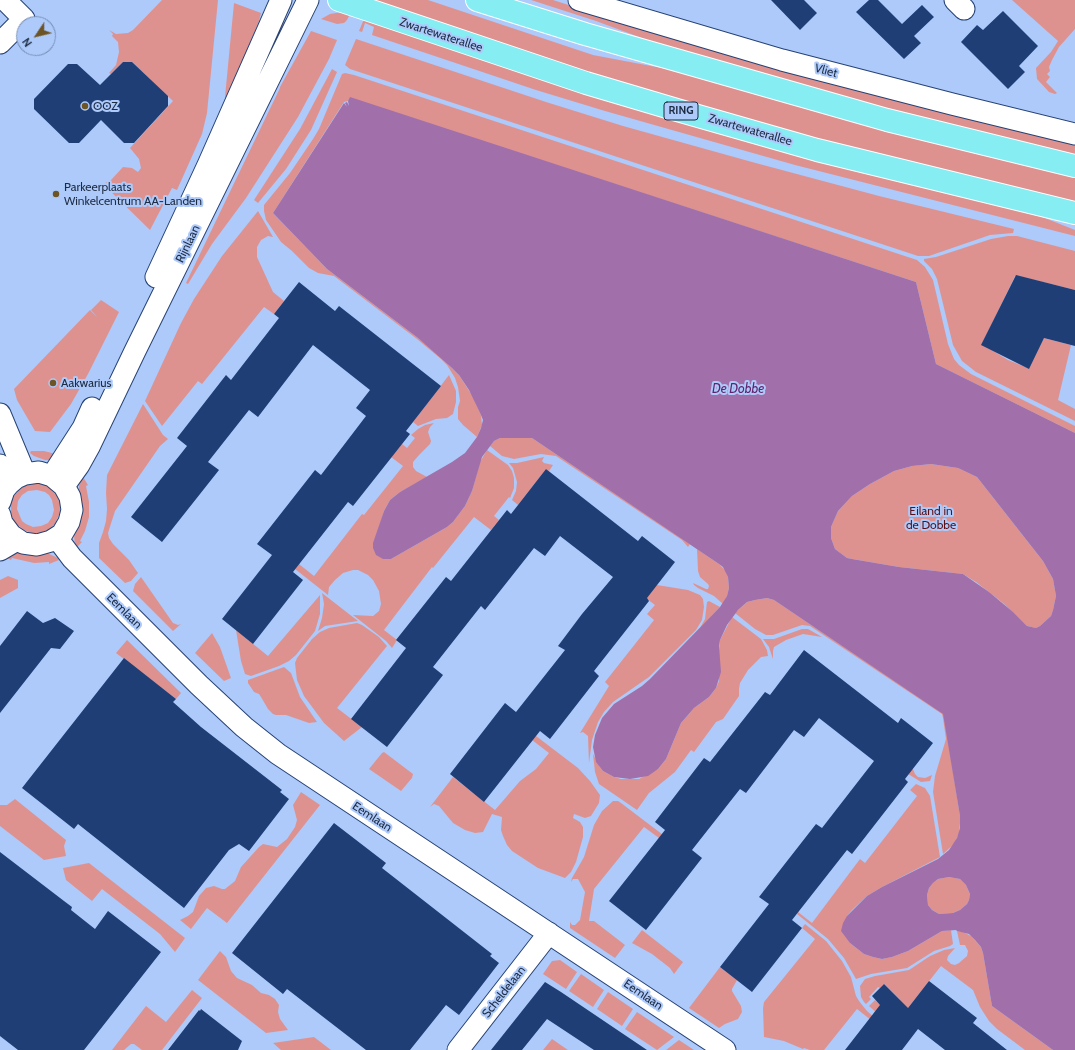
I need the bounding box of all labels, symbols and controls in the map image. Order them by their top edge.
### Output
street label: Zwartewaterallee [398,15,484,55]
north arrow [16,16,56,56]
text: N [19,35,35,50]
street label: Vliet [813,61,839,81]
place label: OOZ [93,99,118,113]
marker: OOZ [80,101,90,111]
road number: RING [664,102,698,120]
street label: Zwartewaterallee [706,111,794,149]
place label: Parkeerplaats Winkelcentrum AA-Landen [64,180,202,208]
marker: Parkeerplaats Winkelcentrum AA-Landen [51,189,61,199]
street label: Rijnlaan [173,223,203,265]
place label: Aakwarius [61,376,112,390]
marker: Aakwarius [48,378,58,388]
water label: De Dobbe [712,381,764,397]
park label: Eiland in de Dobbe [906,504,956,532]
street label: Eemlaan [103,590,145,632]
street label: Eemlaan [350,799,394,835]
street label: Scheldelaan [479,963,529,1021]
street label: Eemlaan [621,977,665,1013]

